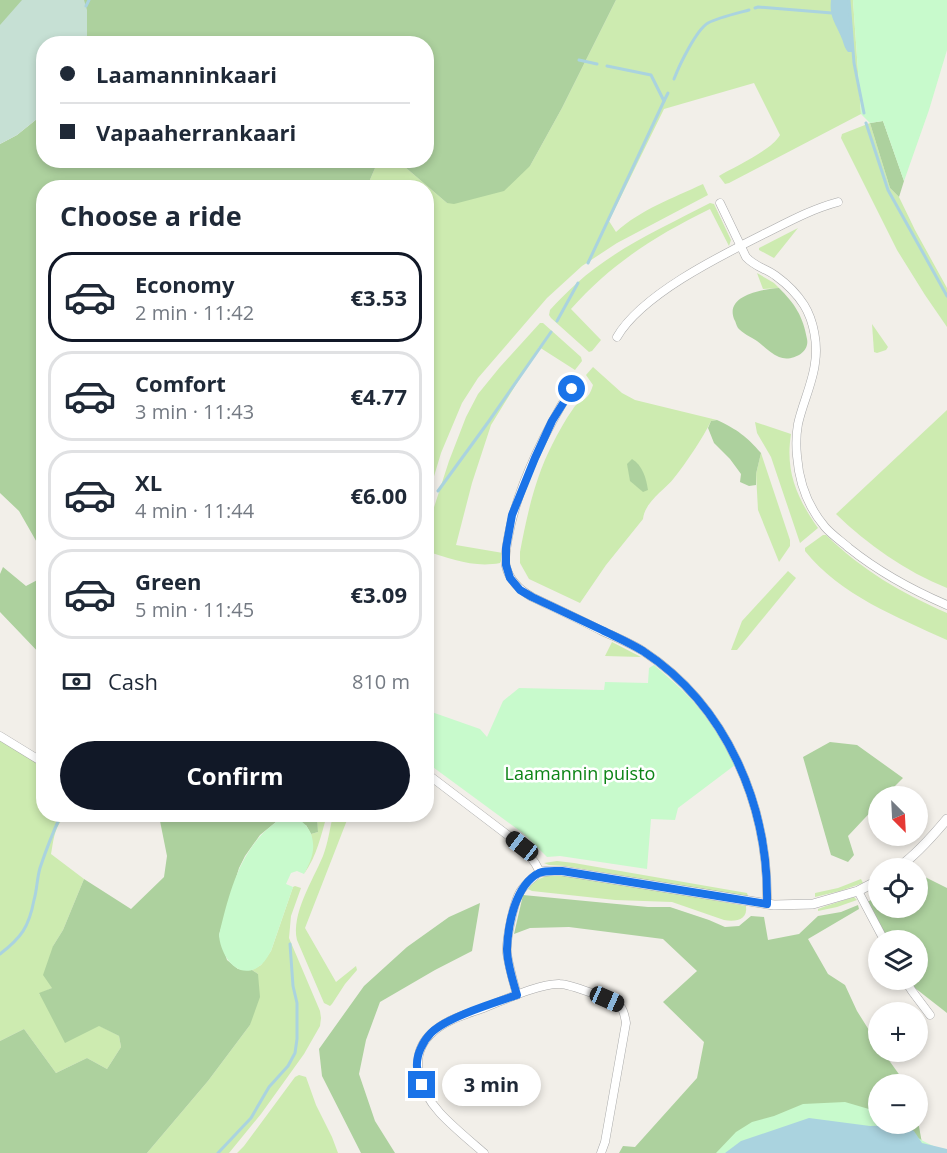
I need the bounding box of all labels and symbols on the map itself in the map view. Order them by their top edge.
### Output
route start [558,375,585,402]
park label: Laamannin puisto [505,761,655,785]
north arrow [868,786,928,846]
car [502,828,542,864]
car [587,983,627,1015]
callout: 3 min [443,1064,542,1106]
route end [408,1071,435,1098]

